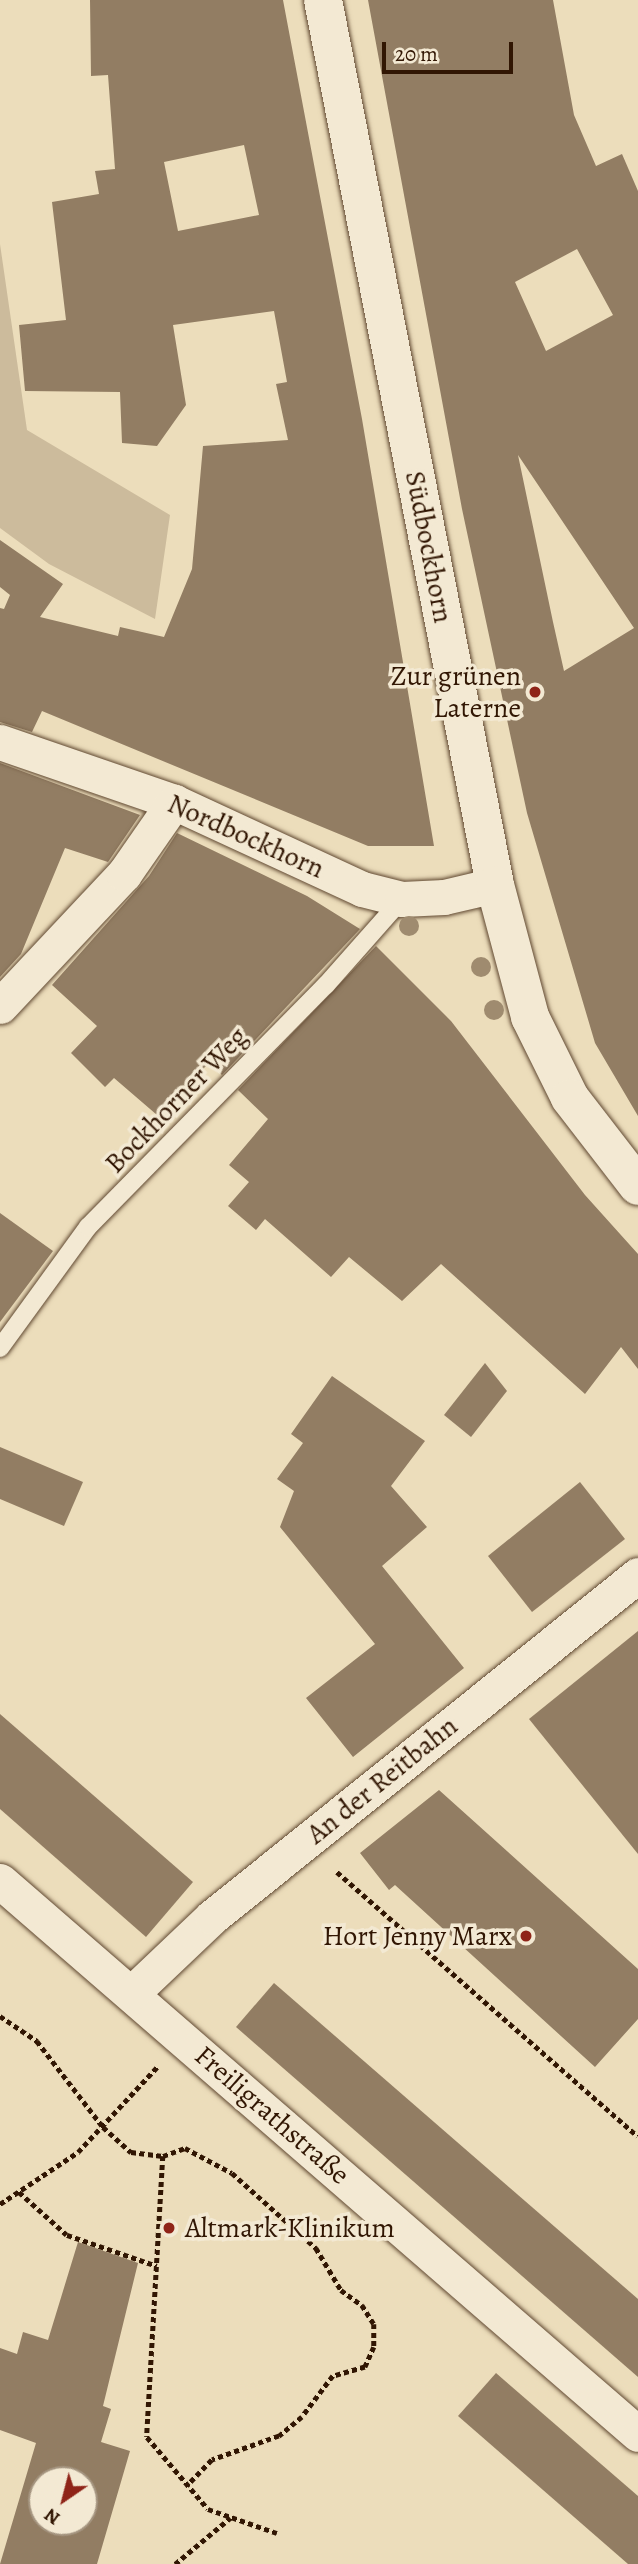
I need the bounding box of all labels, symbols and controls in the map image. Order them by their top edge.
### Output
scale bar [386,28,517,72]
text: 20 m [395,40,438,68]
street label: Südbockhorn [398,468,460,626]
place label: Zur grünen Laterne [391,659,521,725]
marker: Zur grünen Laterne [527,684,543,700]
street label: Nordbockhorn [162,787,330,885]
street label: Bockhorner Weg [98,1020,254,1180]
street label: An der Reitbahn [300,1709,464,1851]
place label: Hort Jenny Marx [323,1919,512,1953]
marker: Hort Jenny Marx [518,1928,534,1944]
street label: Freiligrathstraße [188,2039,356,2191]
place label: Altmark-Klinikum [185,2211,395,2245]
marker: Altmark-Klinikum [159,2218,179,2238]
north arrow [28,2466,98,2536]
text: N [39,2502,65,2531]

